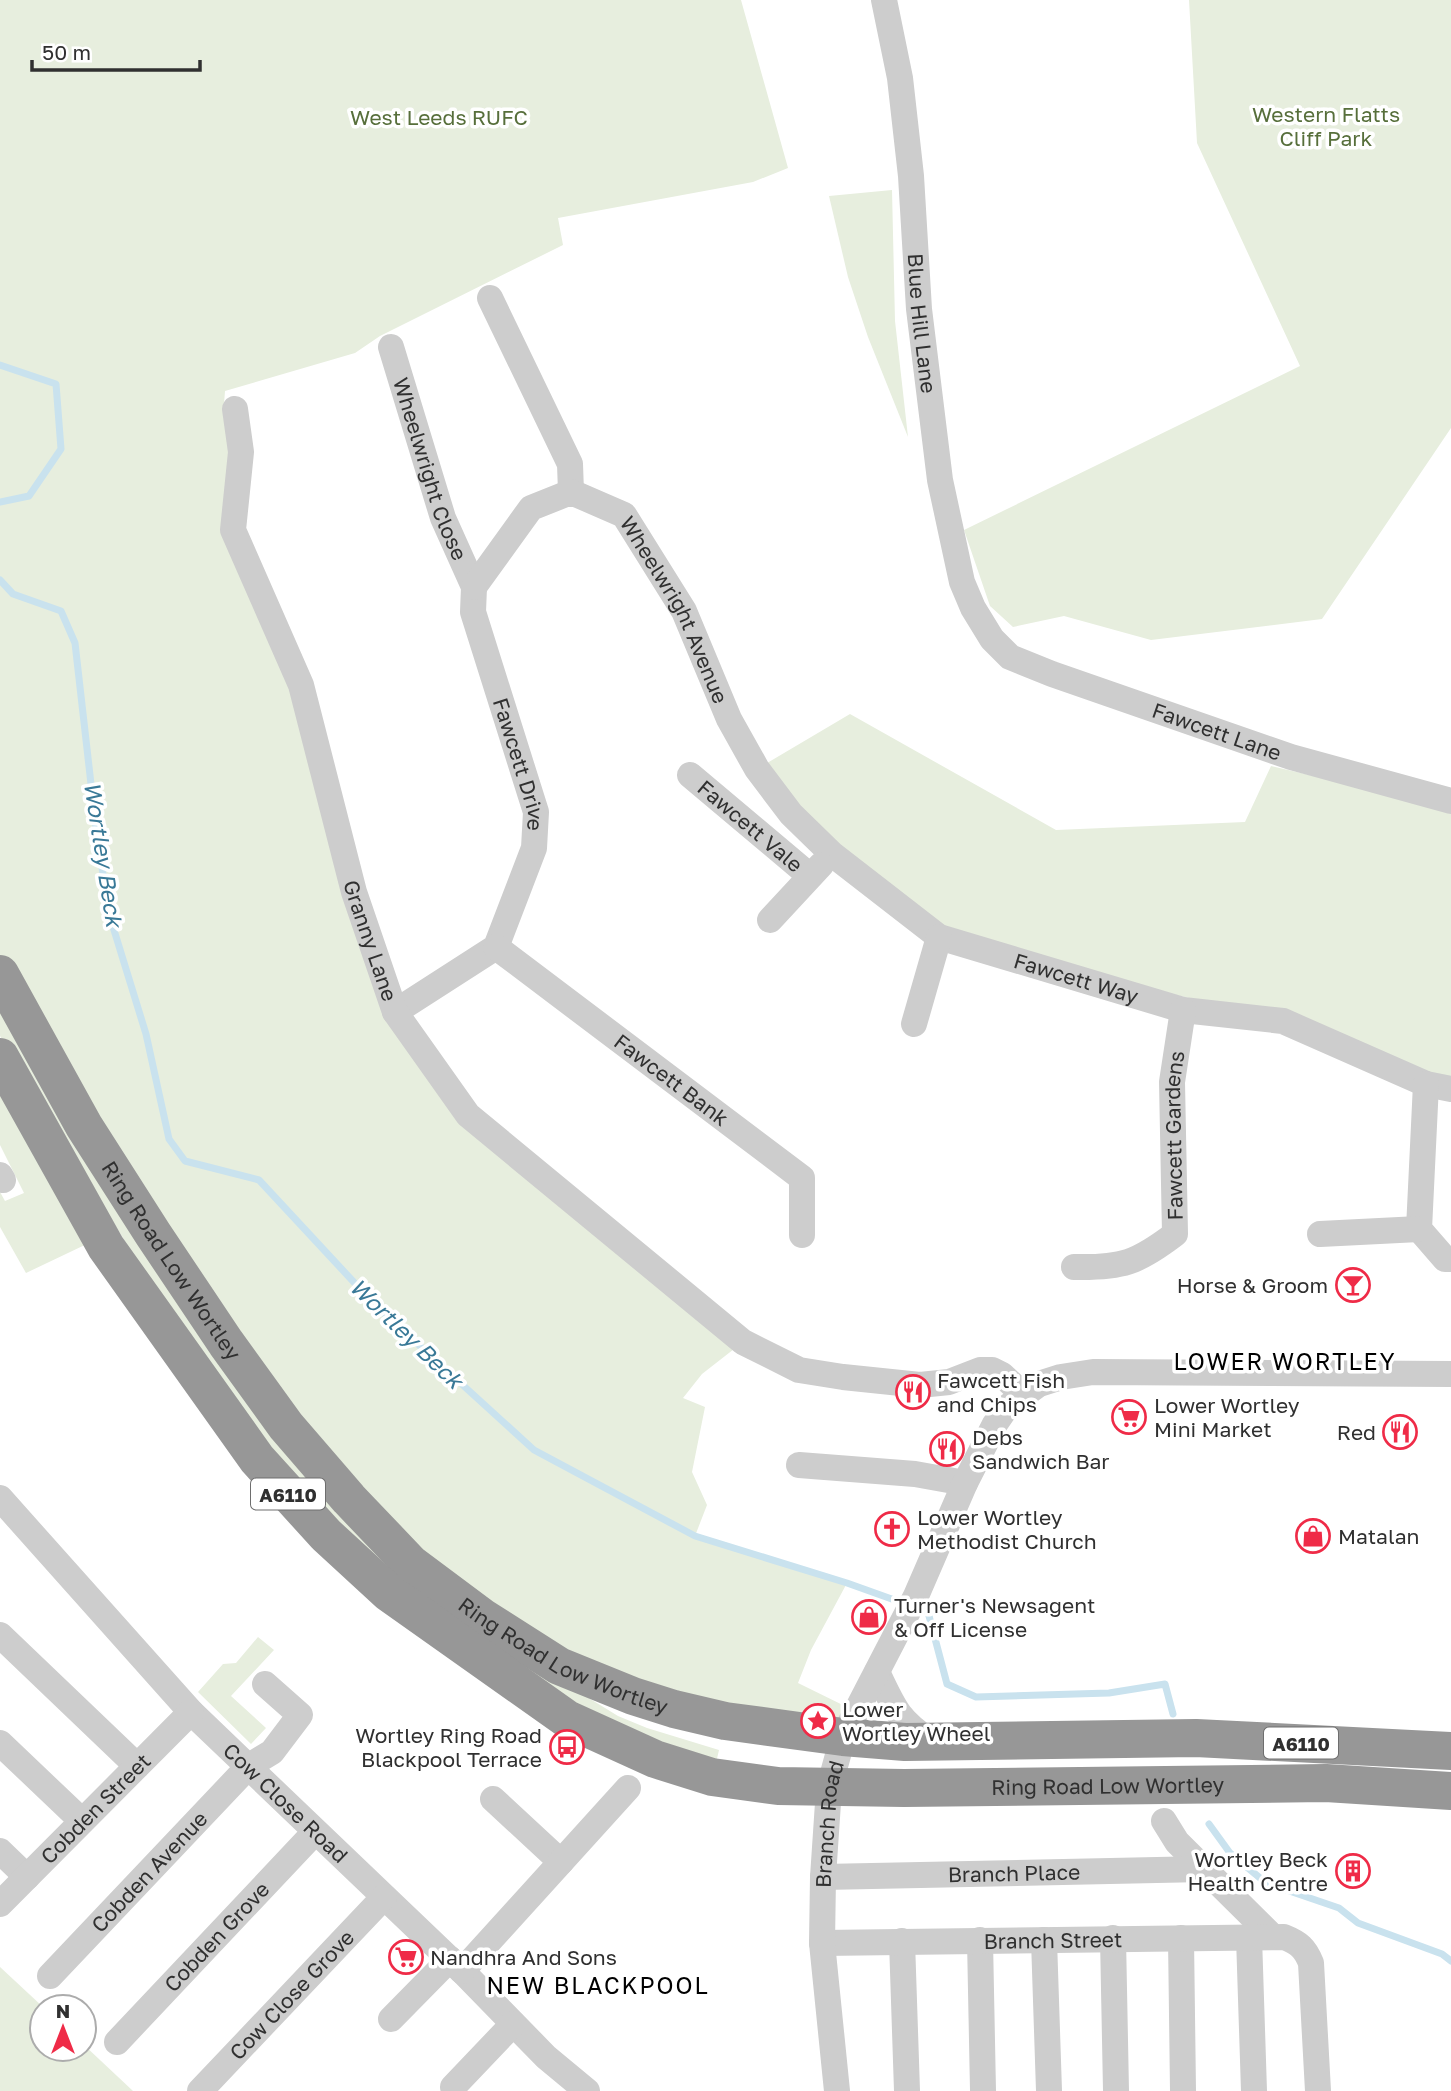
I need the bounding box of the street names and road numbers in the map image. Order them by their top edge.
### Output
street label: Blue Hill Lane [903,253,942,395]
street label: Wheelwright Close [388,374,473,564]
street label: Wheelwright Avenue [615,511,734,707]
street label: Fawcett Drive [488,694,549,832]
street label: Fawcett Lane [1149,697,1285,766]
street label: Fawcett Vale [693,774,808,877]
street label: Granny Lane [338,877,403,1004]
street label: Fawcett Way [1011,947,1142,1009]
street label: Fawcett Bank [609,1028,734,1131]
street label: Fawcett Gardens [1158,1049,1190,1221]
street label: Ring Road Low Wortley [97,1156,247,1365]
road number: A6110 [251,1478,325,1510]
street label: Ring Road Low Wortley [453,1591,672,1719]
road number: A6110 [1264,1728,1338,1758]
street label: Cow Close Road [218,1737,354,1868]
street label: Cobden Street [35,1748,156,1869]
street label: Branch Road [810,1758,849,1888]
street label: Ring Road Low Wortley [991,1771,1225,1800]
street label: Cobden Avenue [86,1805,213,1937]
street label: Branch Place [947,1859,1080,1887]
street label: Cobden Grove [158,1876,275,1997]
street label: Cow Close Grove [224,1924,359,2065]
street label: Branch Street [983,1926,1122,1954]

